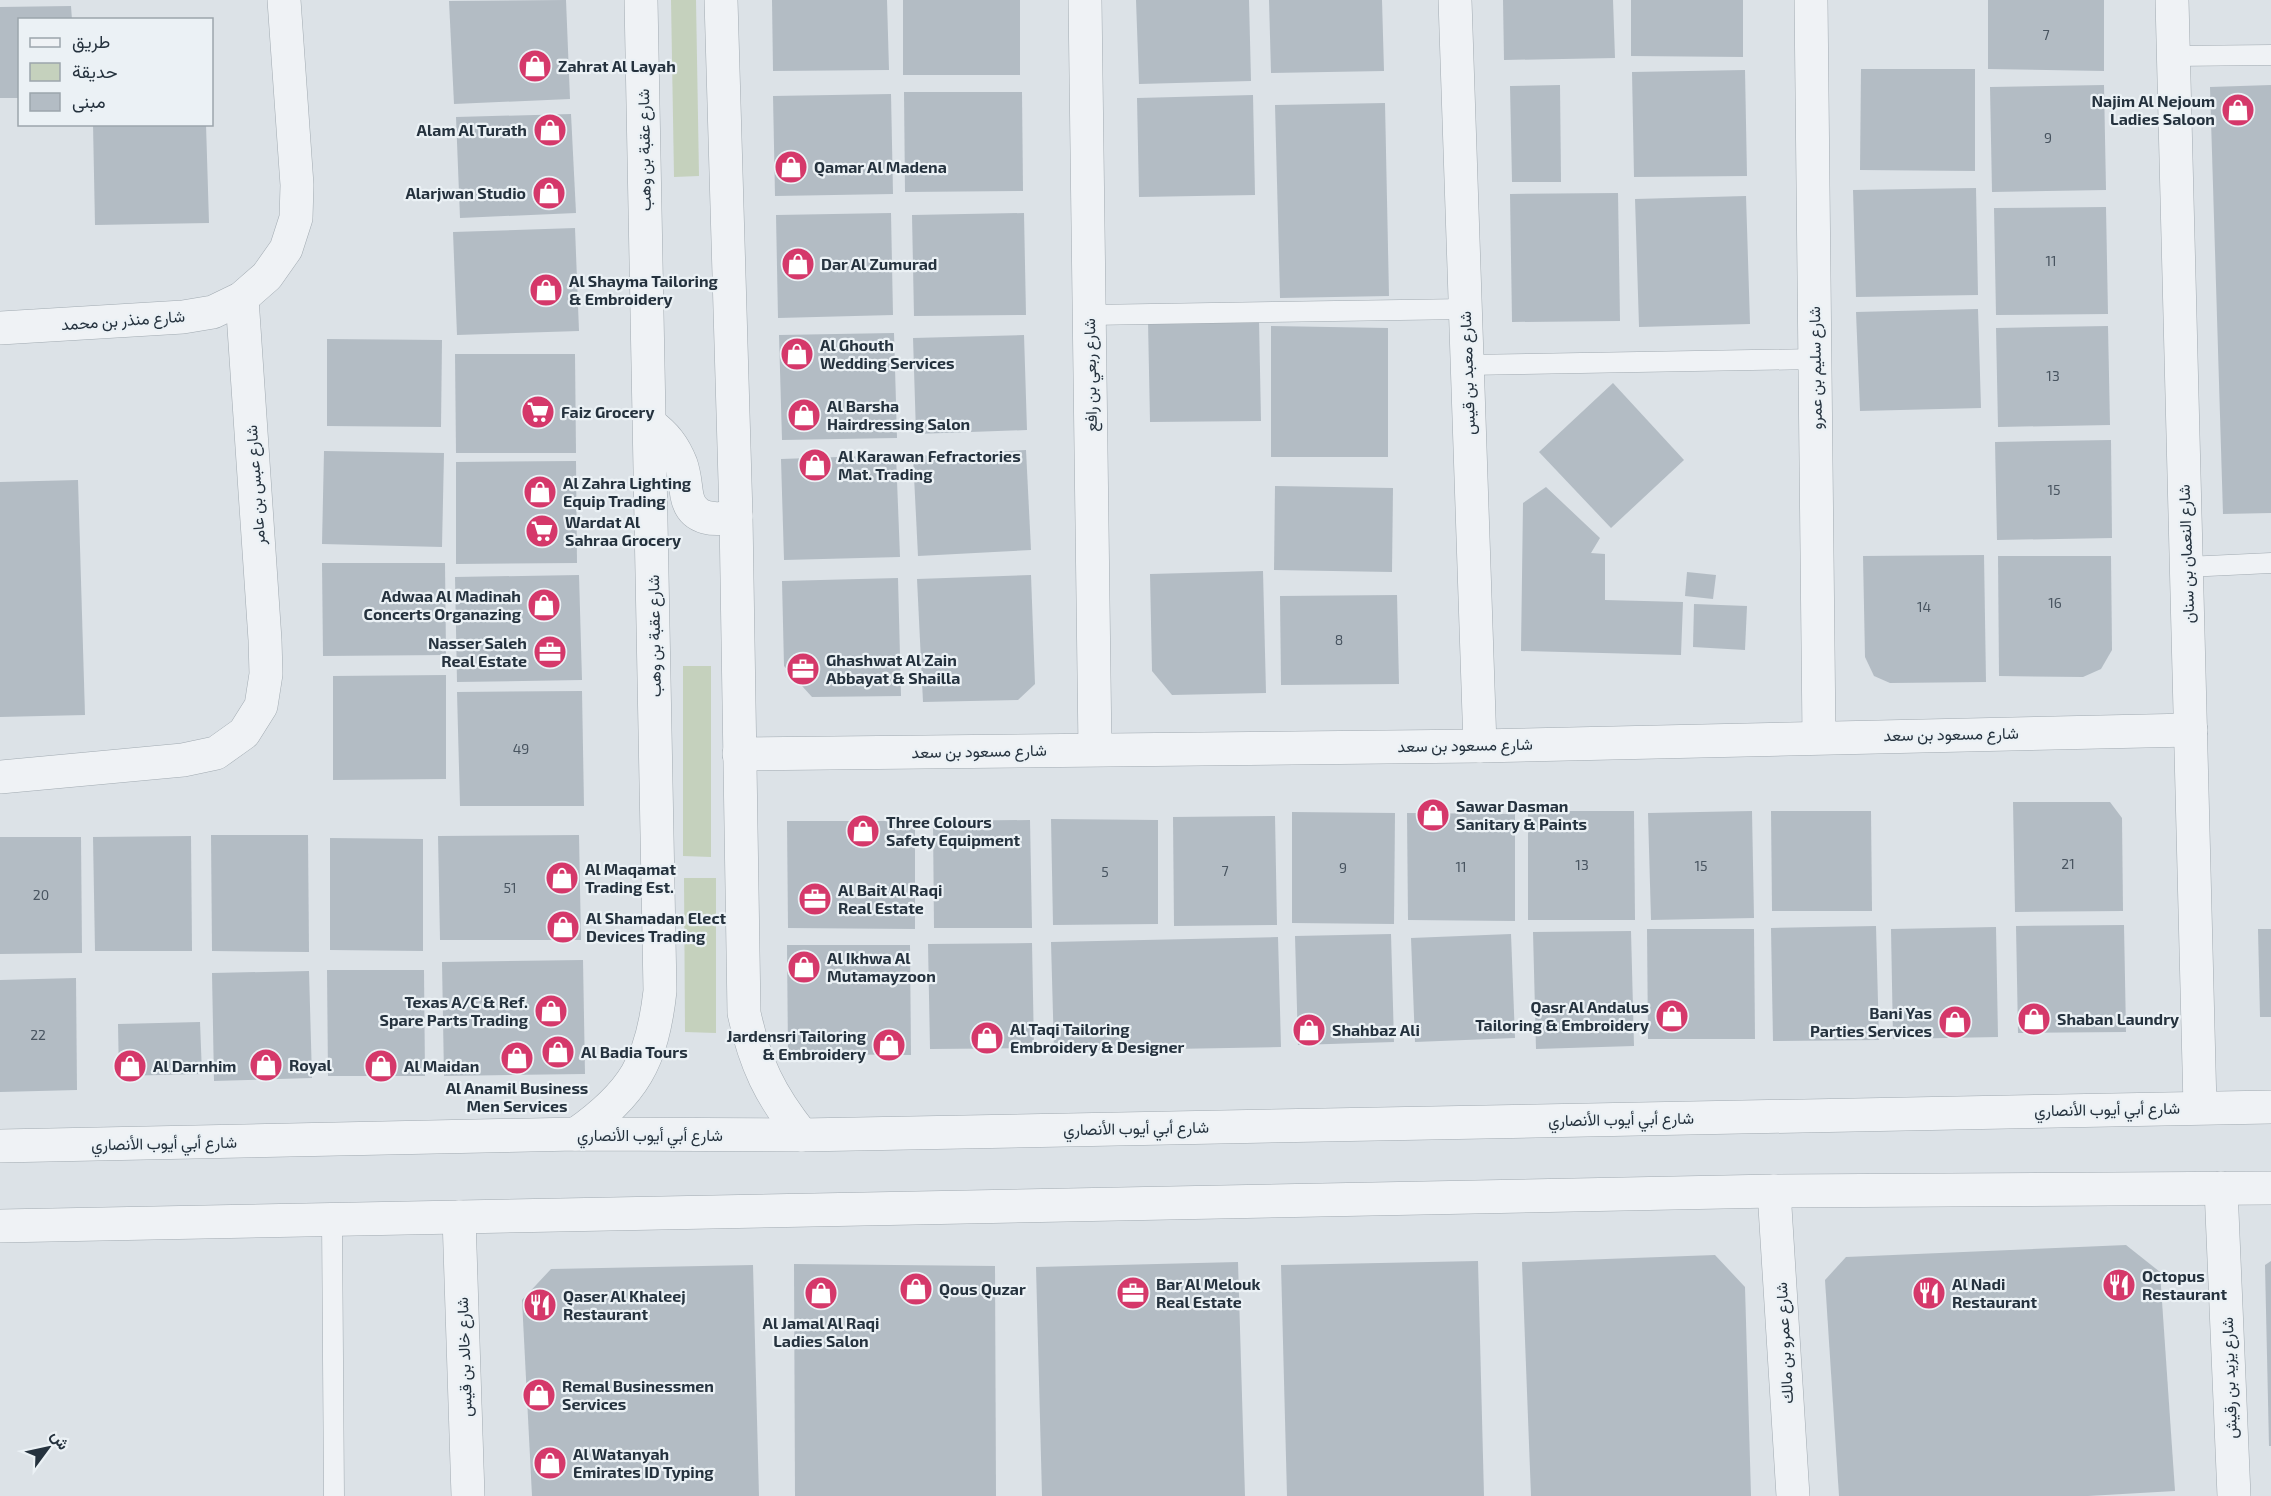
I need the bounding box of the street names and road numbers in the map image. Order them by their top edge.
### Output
street label: شارع عقبة بن وهب [633,89,657,211]
street label: شارع منذر بن محمد [60,306,186,336]
street label: شارع سليم بن عمرو [1804,306,1828,430]
street label: شارع معبد بن قيس [1455,311,1481,435]
street label: شارع ربعي بن رافع [1079,318,1105,432]
street label: شارع عبس بن عامر [241,424,271,547]
street label: شارع النعمان بن سنان [2174,484,2200,624]
street label: شارع عقبة بن وهب [643,575,667,697]
street label: شارع مسعود بن سعد [1883,723,2019,747]
street label: شارع مسعود بن سعد [1397,734,1533,758]
street label: شارع مسعود بن سعد [911,740,1047,764]
street label: شارع أبي أيوب الأنصاري [2034,1098,2180,1124]
street label: شارع أبي أيوب الأنصاري [1548,1108,1694,1134]
street label: شارع أبي أيوب الأنصاري [1063,1117,1209,1143]
street label: شارع أبي أيوب الأنصاري [577,1125,723,1149]
street label: شارع أبي أيوب الأنصاري [91,1132,237,1158]
street label: شارع عمرو بن مالك [1771,1282,1799,1404]
street label: شارع خالد بن قيس [452,1297,478,1417]
street label: شارع يزيد بن رقيش [2217,1317,2243,1439]

